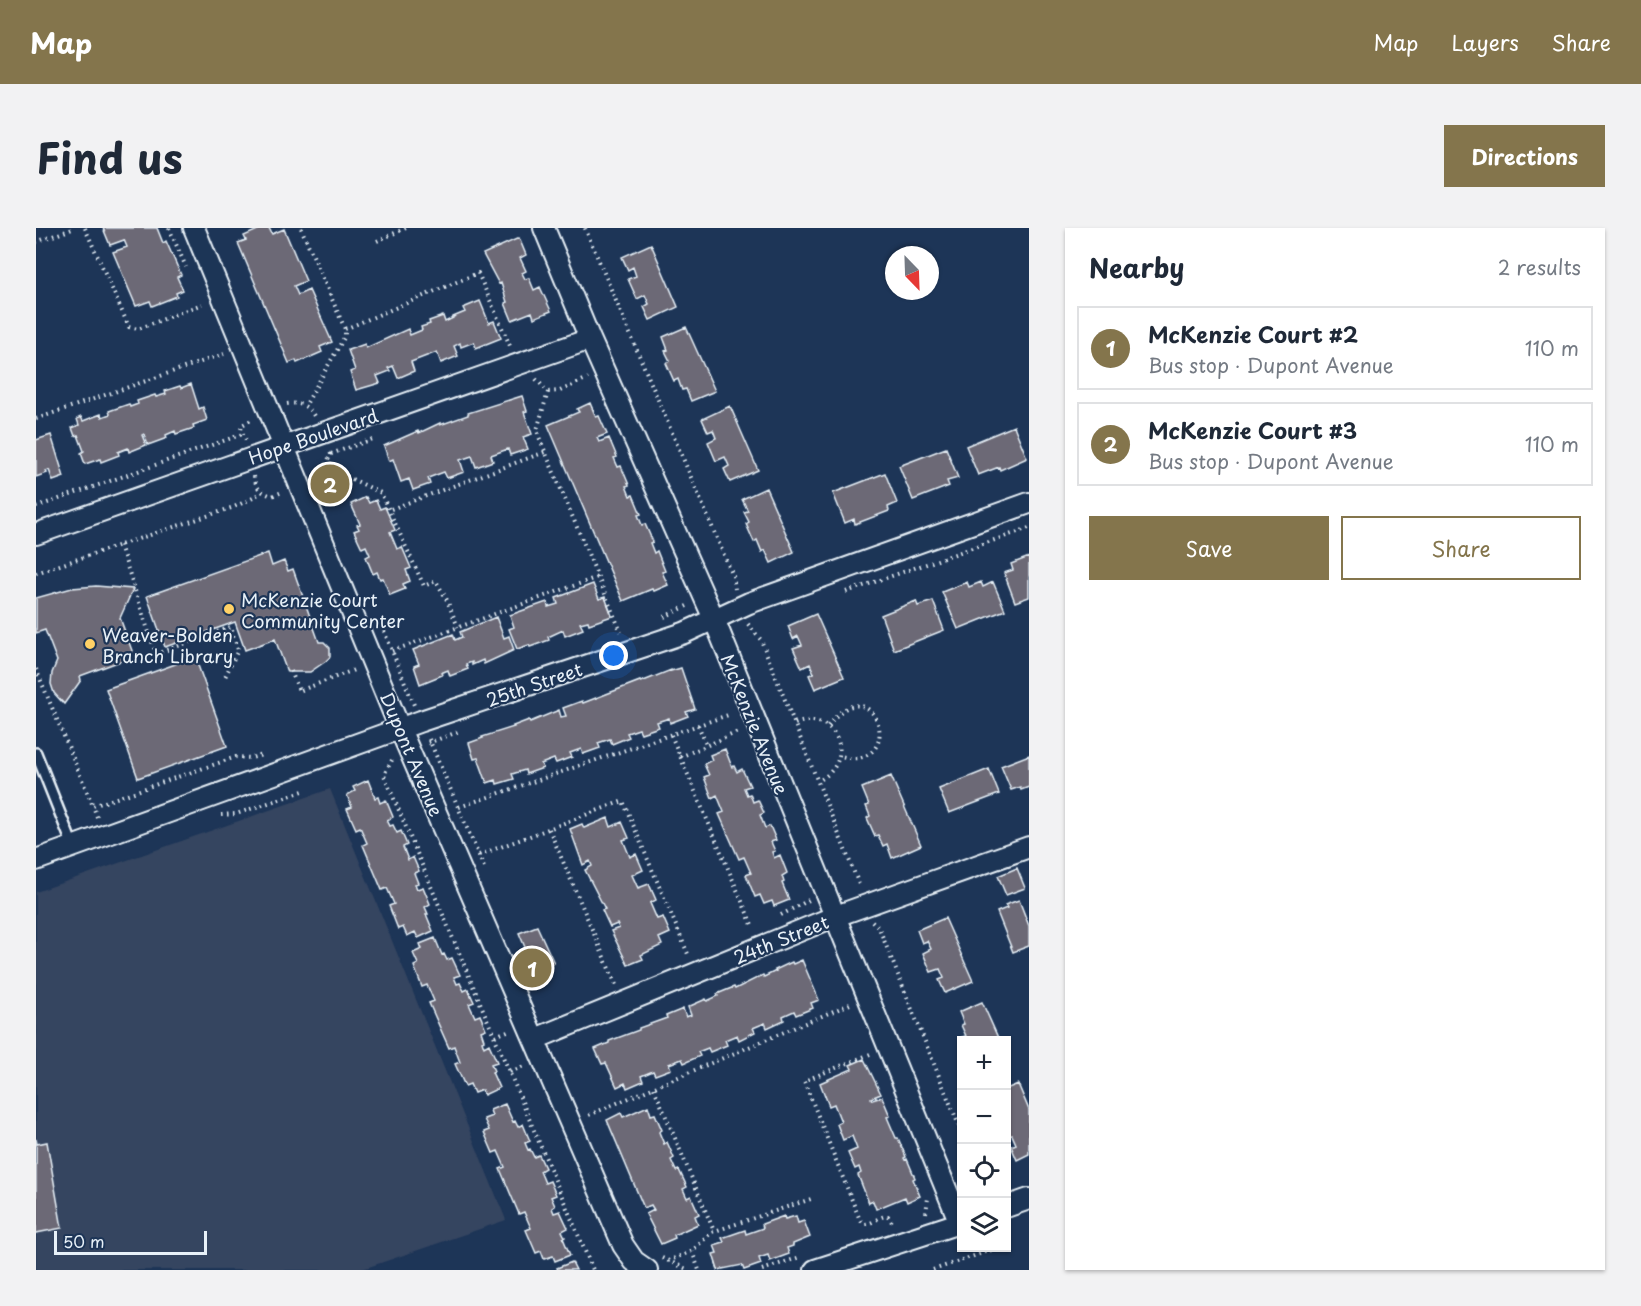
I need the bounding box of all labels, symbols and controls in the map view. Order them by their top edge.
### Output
text: Map [30,21,92,64]
text: Map [1374,26,1418,58]
text: Layers [1451,26,1519,58]
text: Share [1552,26,1611,58]
text: Find us [36,125,183,188]
button: Directions [1444,125,1605,187]
north arrow [885,246,939,300]
text: Nearby [1089,248,1184,287]
text: 2 results [1498,252,1581,282]
text: McKenzie Court #2 [1148,317,1358,350]
text: 1 [1106,333,1115,363]
text: 110 m [1525,333,1579,363]
text: Bus stop · Dupont Avenue [1148,350,1394,380]
street label: Hope Boulevard [245,401,381,471]
text: McKenzie Court #3 [1148,413,1357,446]
text: 2 [1103,429,1118,459]
text: 110 m [1525,429,1579,459]
text: Bus stop · Dupont Avenue [1148,446,1394,476]
pin: 2 [310,462,350,506]
button: Save [1089,516,1329,580]
button: Share [1341,516,1581,580]
place label: McKenzie Court Community Center [241,586,405,634]
marker: McKenzie Court Community Center [222,602,236,616]
place label: Weaver-Bolden Branch Library [102,621,233,669]
marker: Weaver-Bolden Branch Library [83,637,97,651]
your location [599,641,628,670]
street label: McKenzie Avenue [714,650,796,799]
street label: 25th Street [482,655,586,713]
street label: Dupont Avenue [374,688,450,821]
street label: 24th Street [729,908,833,970]
pin: 1 [512,946,552,990]
map controls [957,1036,1011,1252]
button: + [957,1036,1011,1090]
button: − [957,1090,1011,1144]
button: locate [957,1144,1011,1198]
button: layers [957,1198,1011,1252]
scale bar [54,1228,207,1256]
text: 50 m [63,1229,104,1253]

